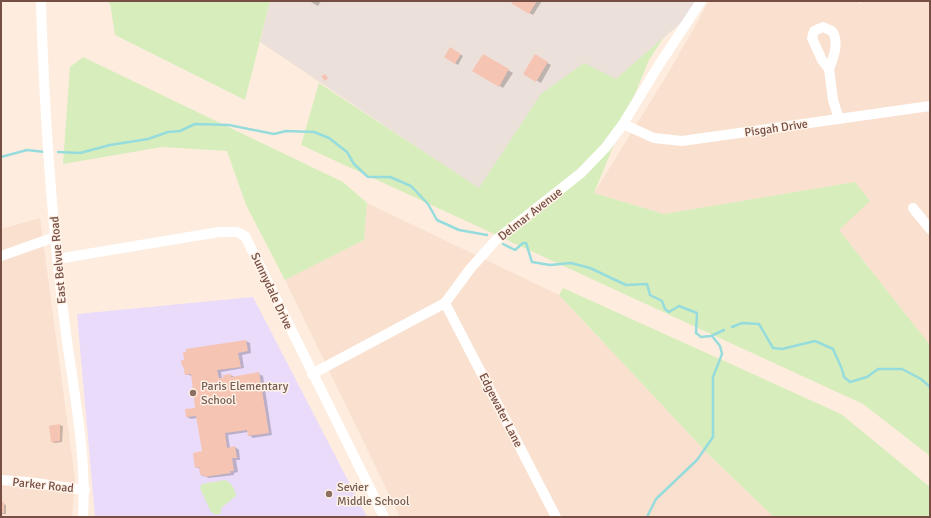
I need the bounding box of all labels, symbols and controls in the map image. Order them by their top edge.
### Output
street label: Pisgah Drive [743,117,809,140]
street label: Delmar Avenue [495,185,565,244]
street label: East Belvue Road [47,216,70,304]
street label: Sunnydale Drive [247,250,296,332]
street label: Edgewater Lane [475,370,526,450]
place label: Paris Elementary School [201,379,289,408]
marker: Paris Elementary School [188,388,198,398]
street label: Parker Road [12,475,74,496]
place label: Sevier Middle School [337,480,410,509]
marker: Sevier Middle School [324,489,334,499]

